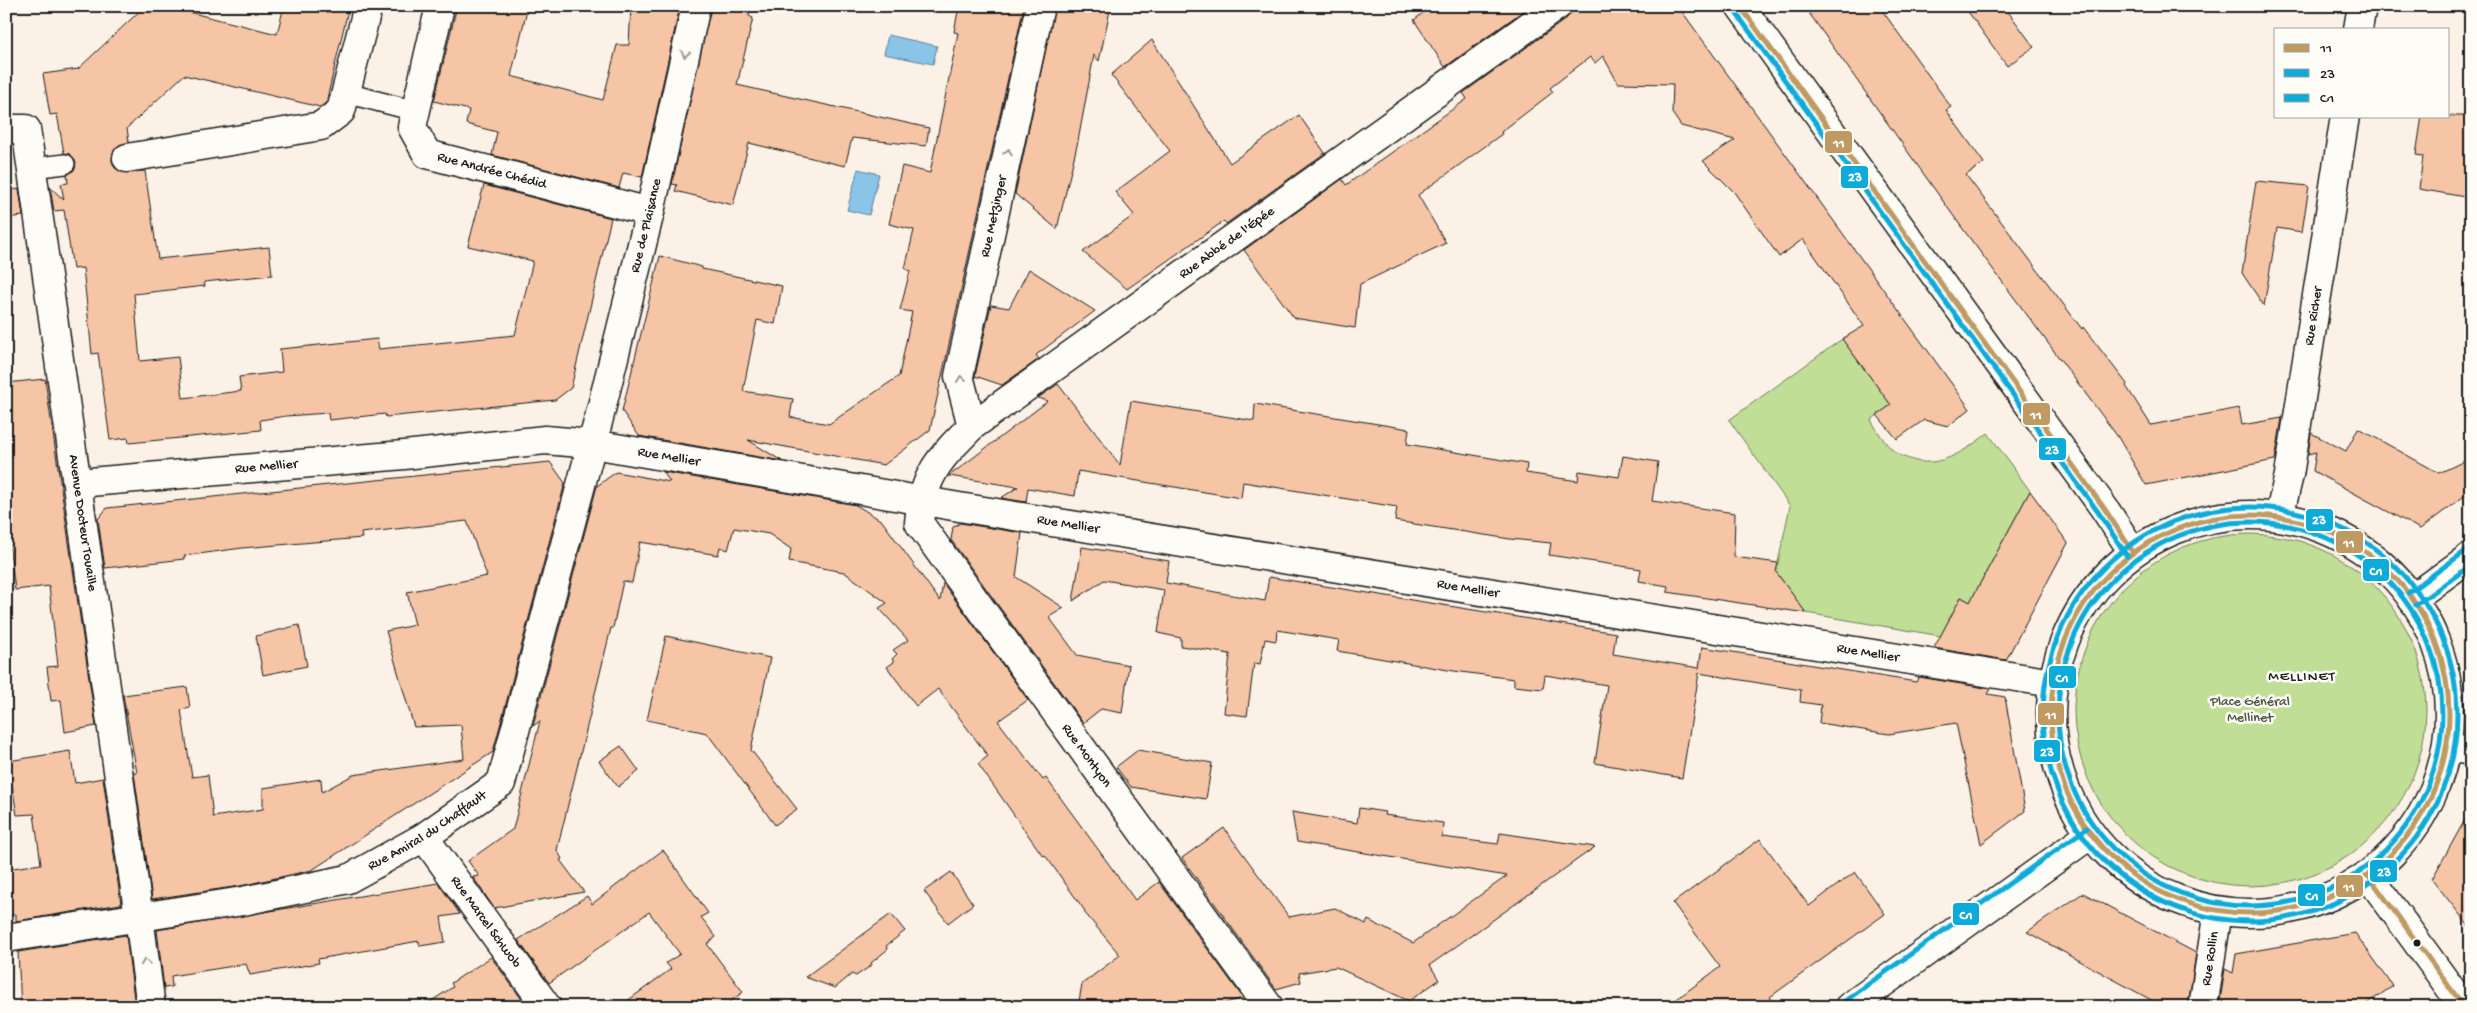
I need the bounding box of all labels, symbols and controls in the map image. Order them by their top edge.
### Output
legend [2274,28,2450,118]
text: 11 [2319,40,2332,58]
one-way arrow [680,49,691,58]
text: 23 [2320,66,2335,84]
text: C1 [2320,90,2334,108]
line badge: 11 [1824,130,1853,154]
text: 11 [1832,136,1845,153]
street label: Rue Andrée Chédid [435,148,550,194]
one-way arrow [1002,148,1013,157]
line badge: 23 [1840,165,1869,189]
text: 23 [1848,170,1862,187]
street label: Rue Metzinger [977,173,1011,259]
street label: Rue de Plaisance [627,176,666,275]
street label: Rue Abbé de l'Épée [1176,202,1279,283]
street label: Rue Richer [2301,284,2327,347]
one-way arrow [956,375,967,383]
line badge: 11 [2022,402,2051,426]
text: 11 [2029,408,2042,425]
line badge: 23 [2038,437,2067,461]
street label: Rue Mellier [636,443,702,471]
text: 23 [2045,443,2059,460]
street label: Avenue Docteur Touaille [64,453,101,593]
street label: Rue Mellier [234,456,299,478]
line badge: 23 [2305,508,2334,532]
street label: Rue Mellier [1036,511,1101,538]
text: 23 [2312,513,2326,530]
line badge: 11 [2335,530,2364,554]
text: 11 [2342,536,2355,553]
line badge: C1 [2362,558,2390,582]
text: C1 [2368,564,2383,581]
street label: Rue Mellier [1436,575,1501,602]
street label: Rue Mellier [1835,640,1901,667]
line badge: C1 [2048,665,2077,689]
district label: MELLINET [2268,668,2336,686]
text: C1 [2054,671,2069,688]
park label: Place Général Mellinet [2209,694,2290,727]
line badge: 11 [2037,702,2065,726]
text: 11 [2044,708,2057,725]
street label: Rue Montyon [1057,721,1115,791]
line badge: 23 [2033,739,2061,763]
text: 23 [2040,745,2054,762]
street label: Rue Amiral du Chaffault [365,786,491,875]
line badge: 23 [2369,859,2398,883]
text: 23 [2377,865,2391,882]
street label: Rue Marcel Schwob [447,873,525,972]
line badge: 11 [2335,874,2364,898]
text: 11 [2342,880,2355,897]
line badge: C1 [2297,883,2326,907]
text: C1 [2304,889,2319,906]
line badge: C1 [1952,902,1980,926]
text: C1 [1958,908,1973,925]
street label: Rue Rollin [2198,930,2223,987]
unlabelled marker [2412,938,2422,948]
one-way arrow [140,957,151,965]

